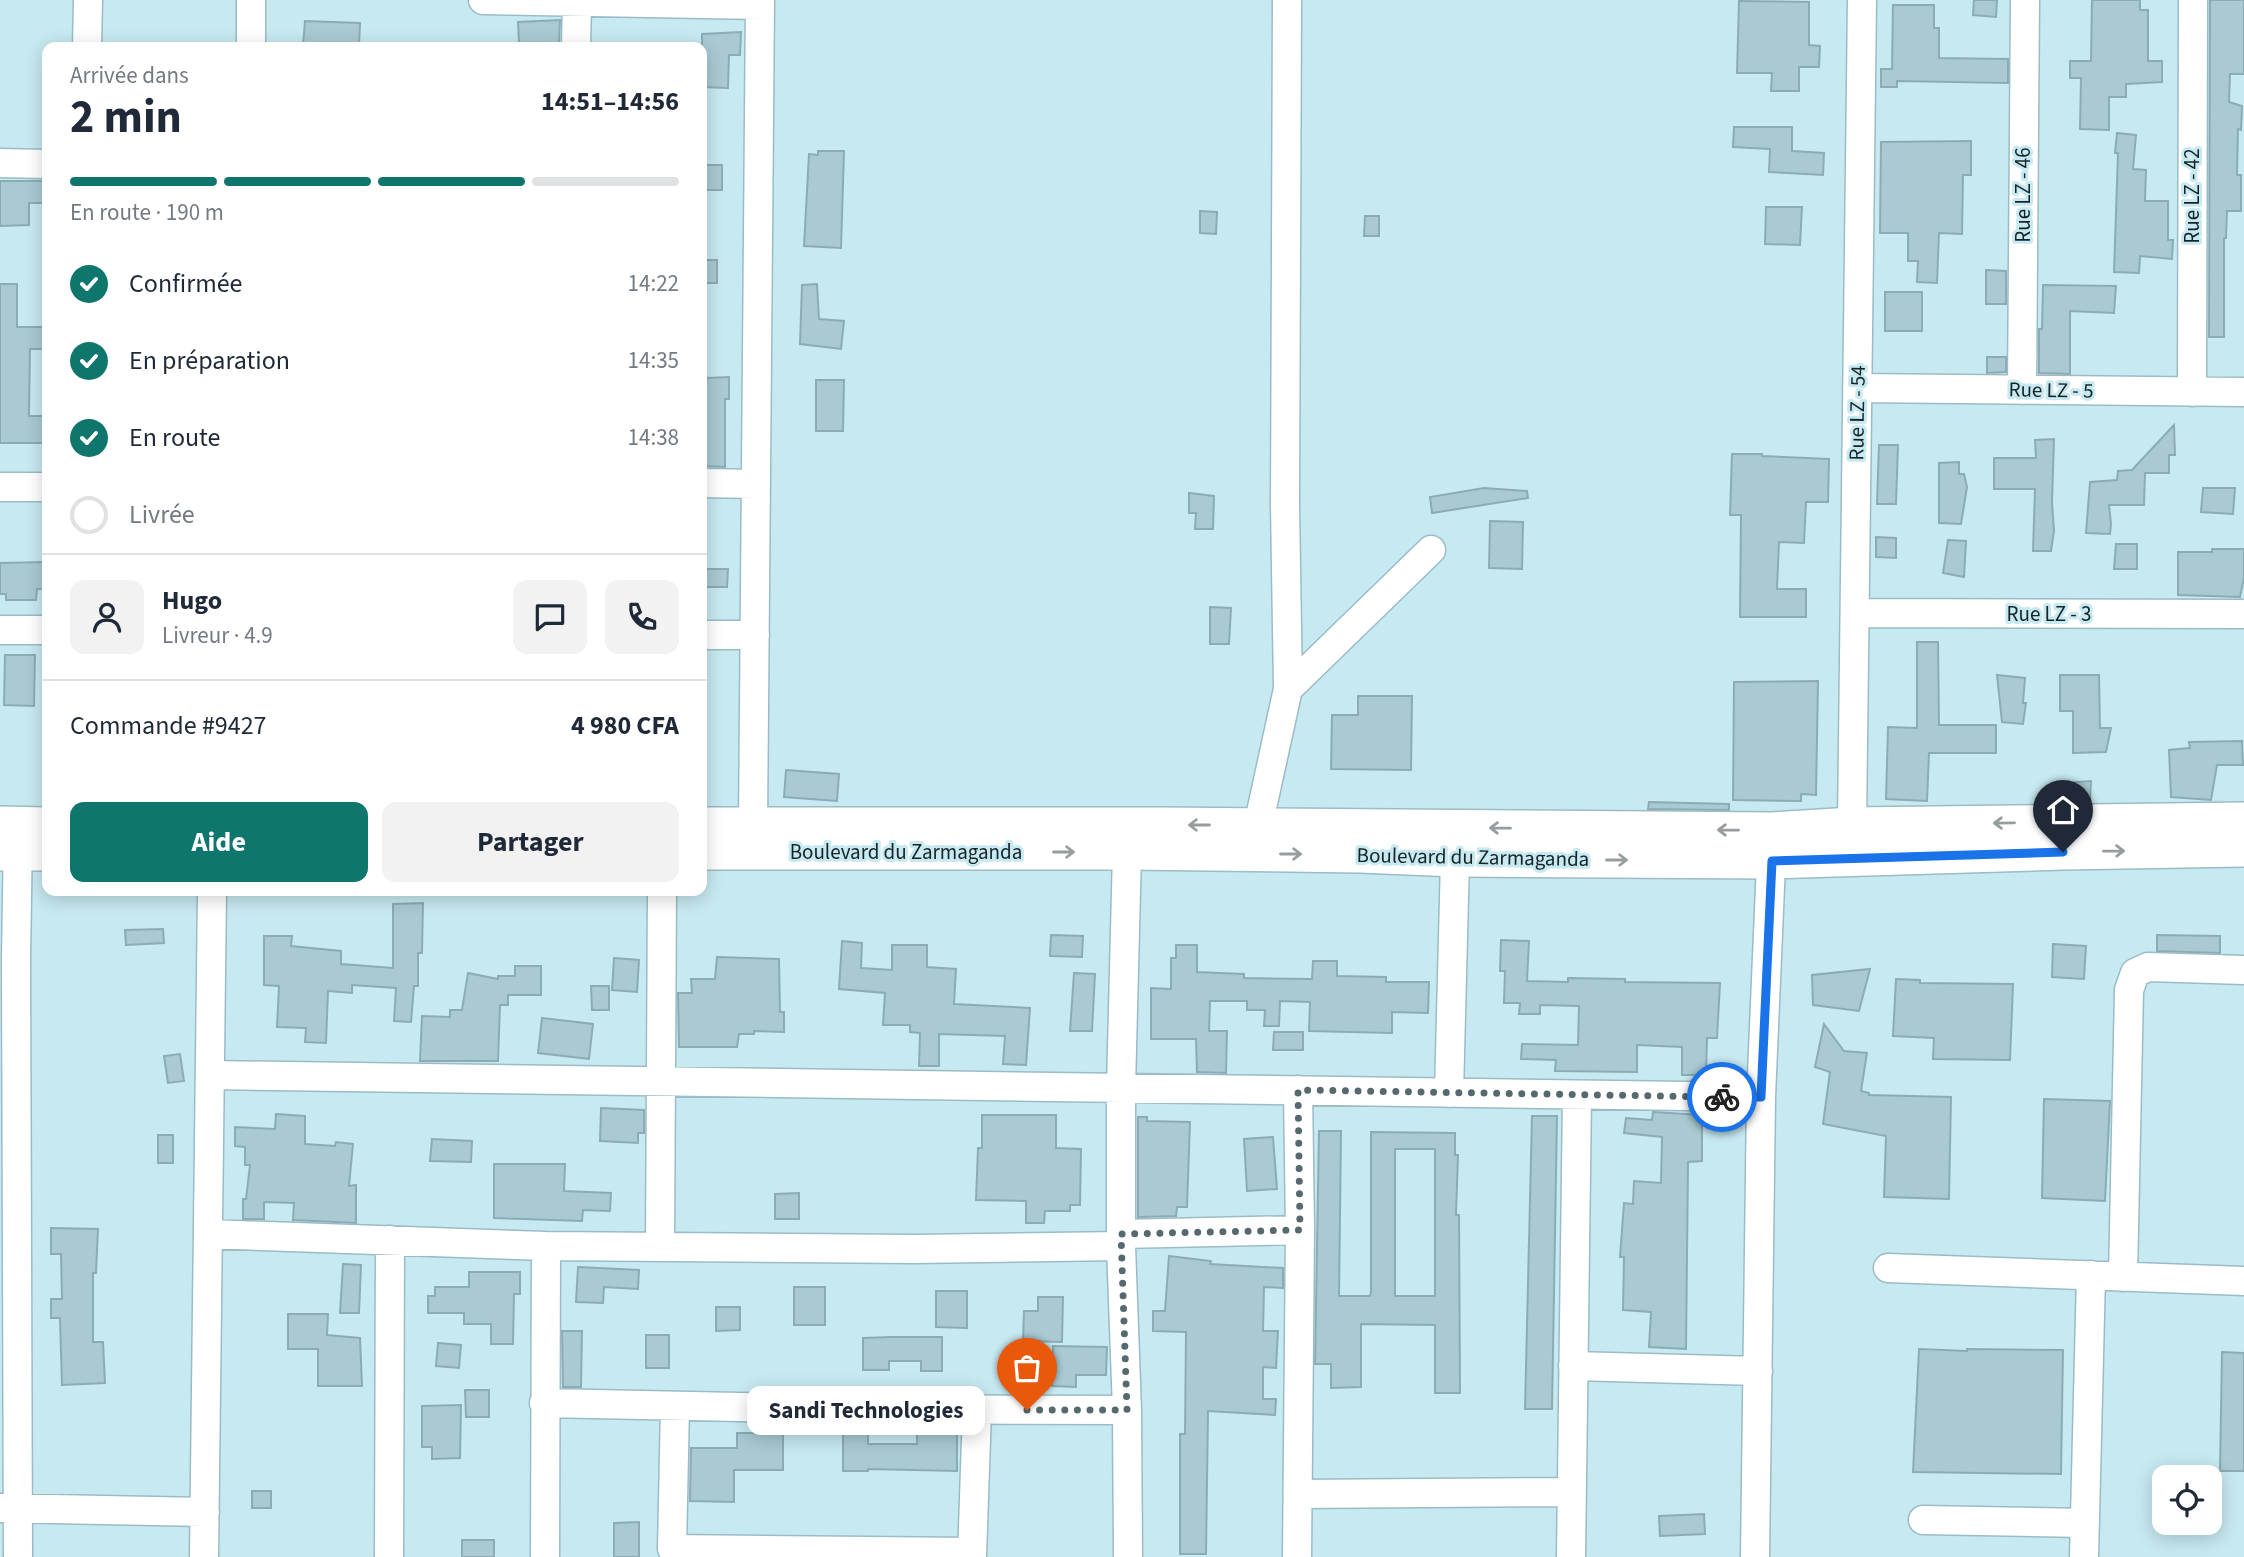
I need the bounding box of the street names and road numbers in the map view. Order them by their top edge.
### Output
street label: Rue LZ - 46 [2008,147,2038,243]
street label: Rue LZ - 42 [2177,148,2207,244]
street label: Rue LZ - 54 [1841,365,1873,461]
street label: Rue LZ - 5 [2008,374,2094,406]
street label: Rue LZ - 3 [2007,599,2091,629]
street label: Boulevard du Zarmaganda [790,837,1022,867]
street label: Boulevard du Zarmaganda [1356,840,1590,874]

